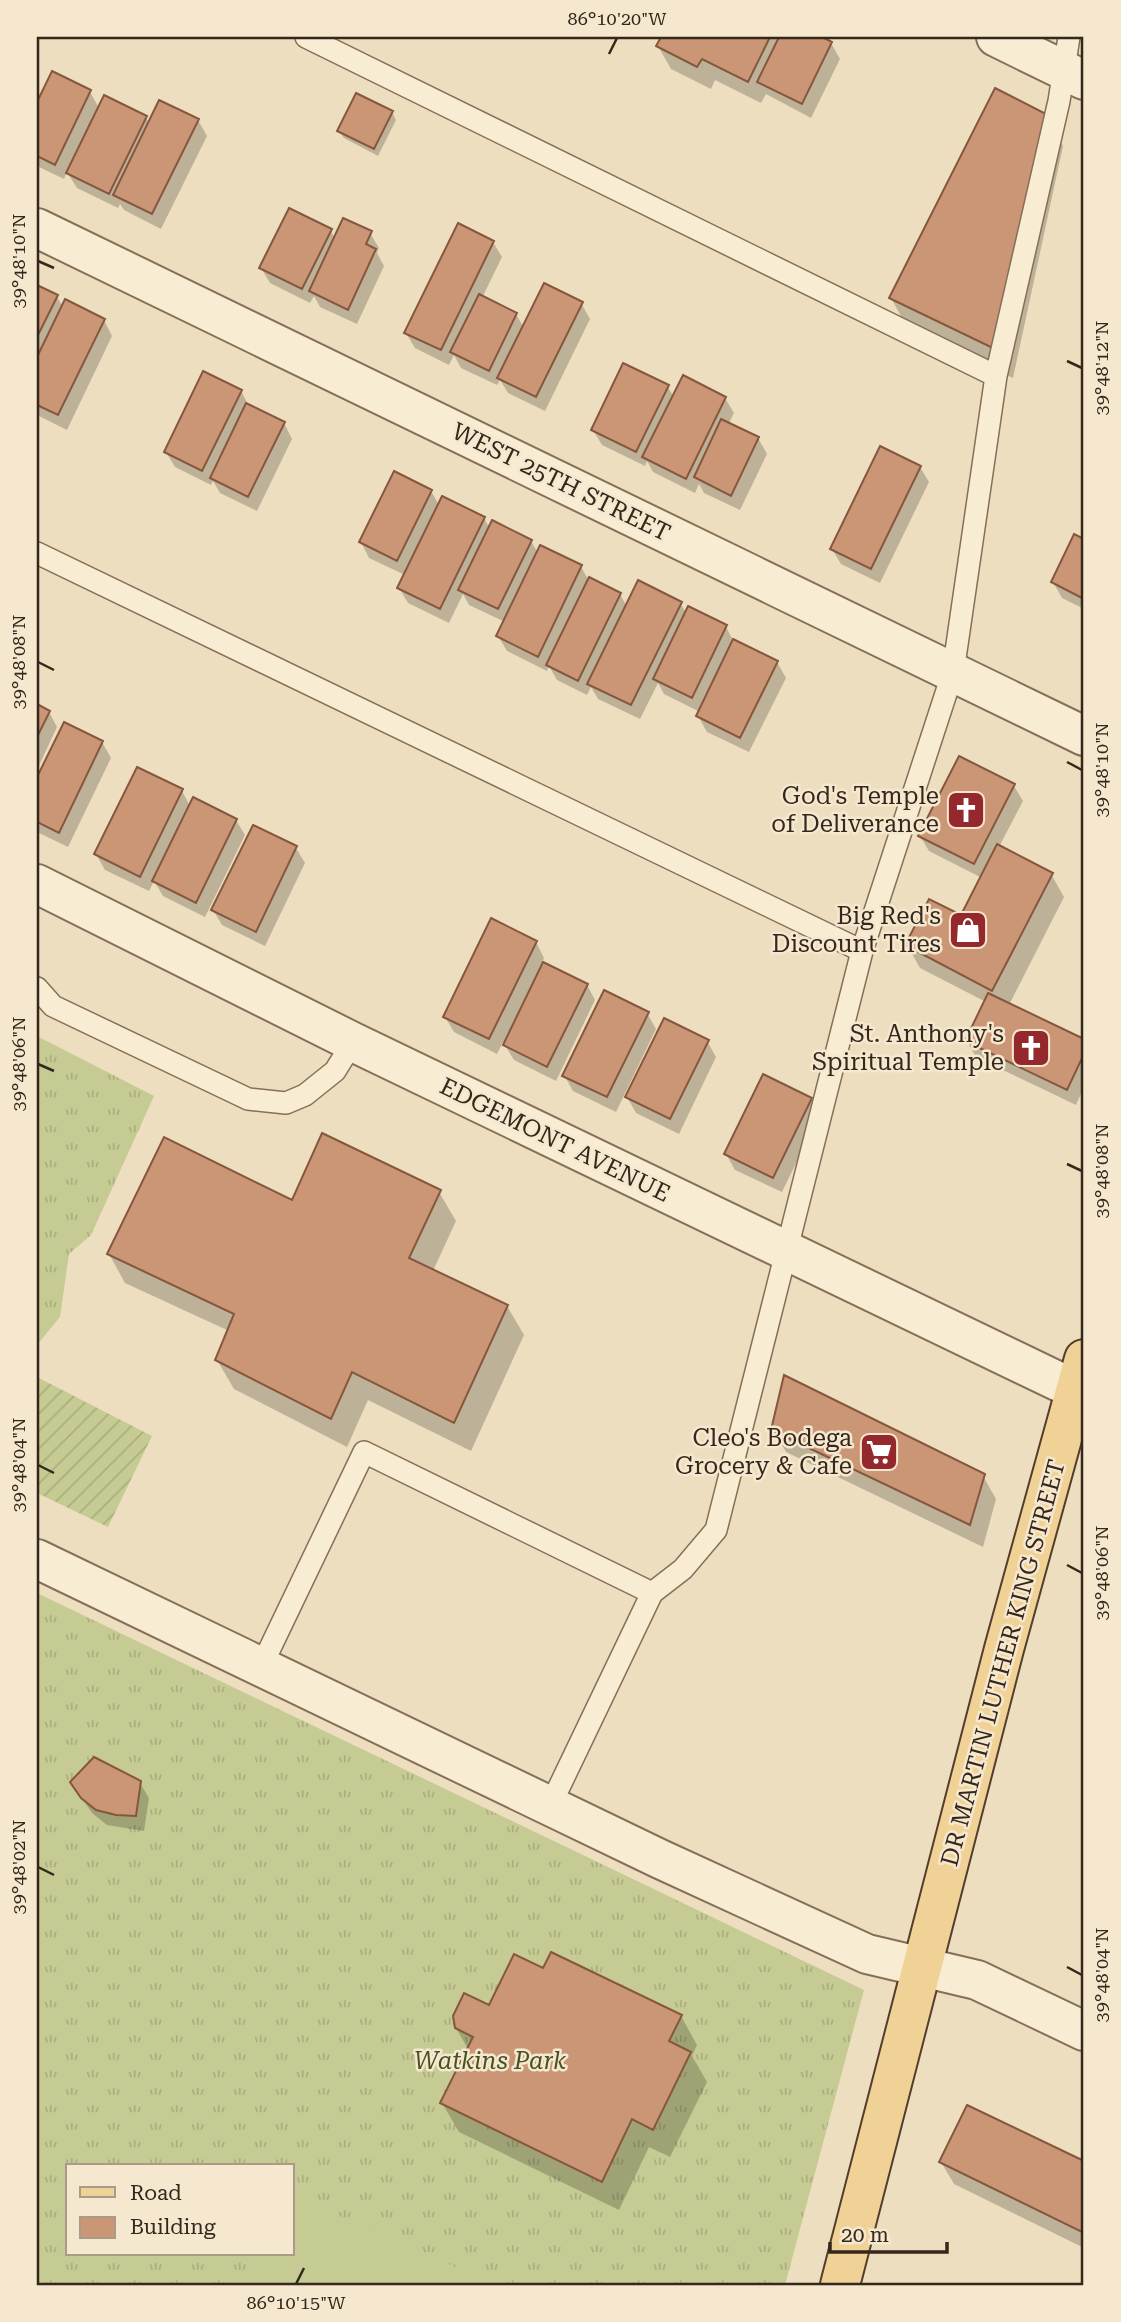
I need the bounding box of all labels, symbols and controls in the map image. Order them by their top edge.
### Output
text: 86°10'20"W [568,8,667,29]
text: 39°48'10"N [8,214,29,308]
text: 39°48'12"N [1091,321,1112,415]
street label: WEST 25TH STREET [447,417,675,547]
text: 39°48'08"N [8,615,29,709]
text: 39°48'10"N [1091,723,1112,817]
place label: God's Temple of Deliverance [771,782,939,838]
church icon: God's Temple of Deliverance [945,789,987,831]
place label: Big Red's Discount Tires [772,902,941,958]
shop icon: Big Red's Discount Tires [947,909,989,951]
text: 39°48'06"N [8,1017,29,1111]
place label: St. Anthony's Spiritual Temple [812,1020,1004,1076]
church icon: St. Anthony's Spiritual Temple [1010,1027,1052,1069]
street label: EDGEMONT AVENUE [435,1072,675,1208]
text: 39°48'08"N [1091,1124,1112,1218]
text: 39°48'04"N [8,1418,29,1512]
place label: Cleo's Bodega Grocery & Cafe [675,1424,852,1480]
supermarket icon: Cleo's Bodega Grocery & Cafe [858,1431,900,1473]
street label: DR MARTIN LUTHER KING STREET [935,1457,1071,1869]
text: 39°48'06"N [1091,1526,1112,1620]
text: 39°48'02"N [8,1820,29,1914]
text: 39°48'04"N [1091,1928,1112,2022]
park label: Watkins Park [414,2047,566,2075]
legend [66,2164,294,2256]
text: Road [130,2181,182,2205]
scale bar [830,2210,948,2254]
text: Building [130,2215,216,2239]
text: 20 m [841,2223,889,2247]
text: 86°10'15"W [247,2292,346,2313]

